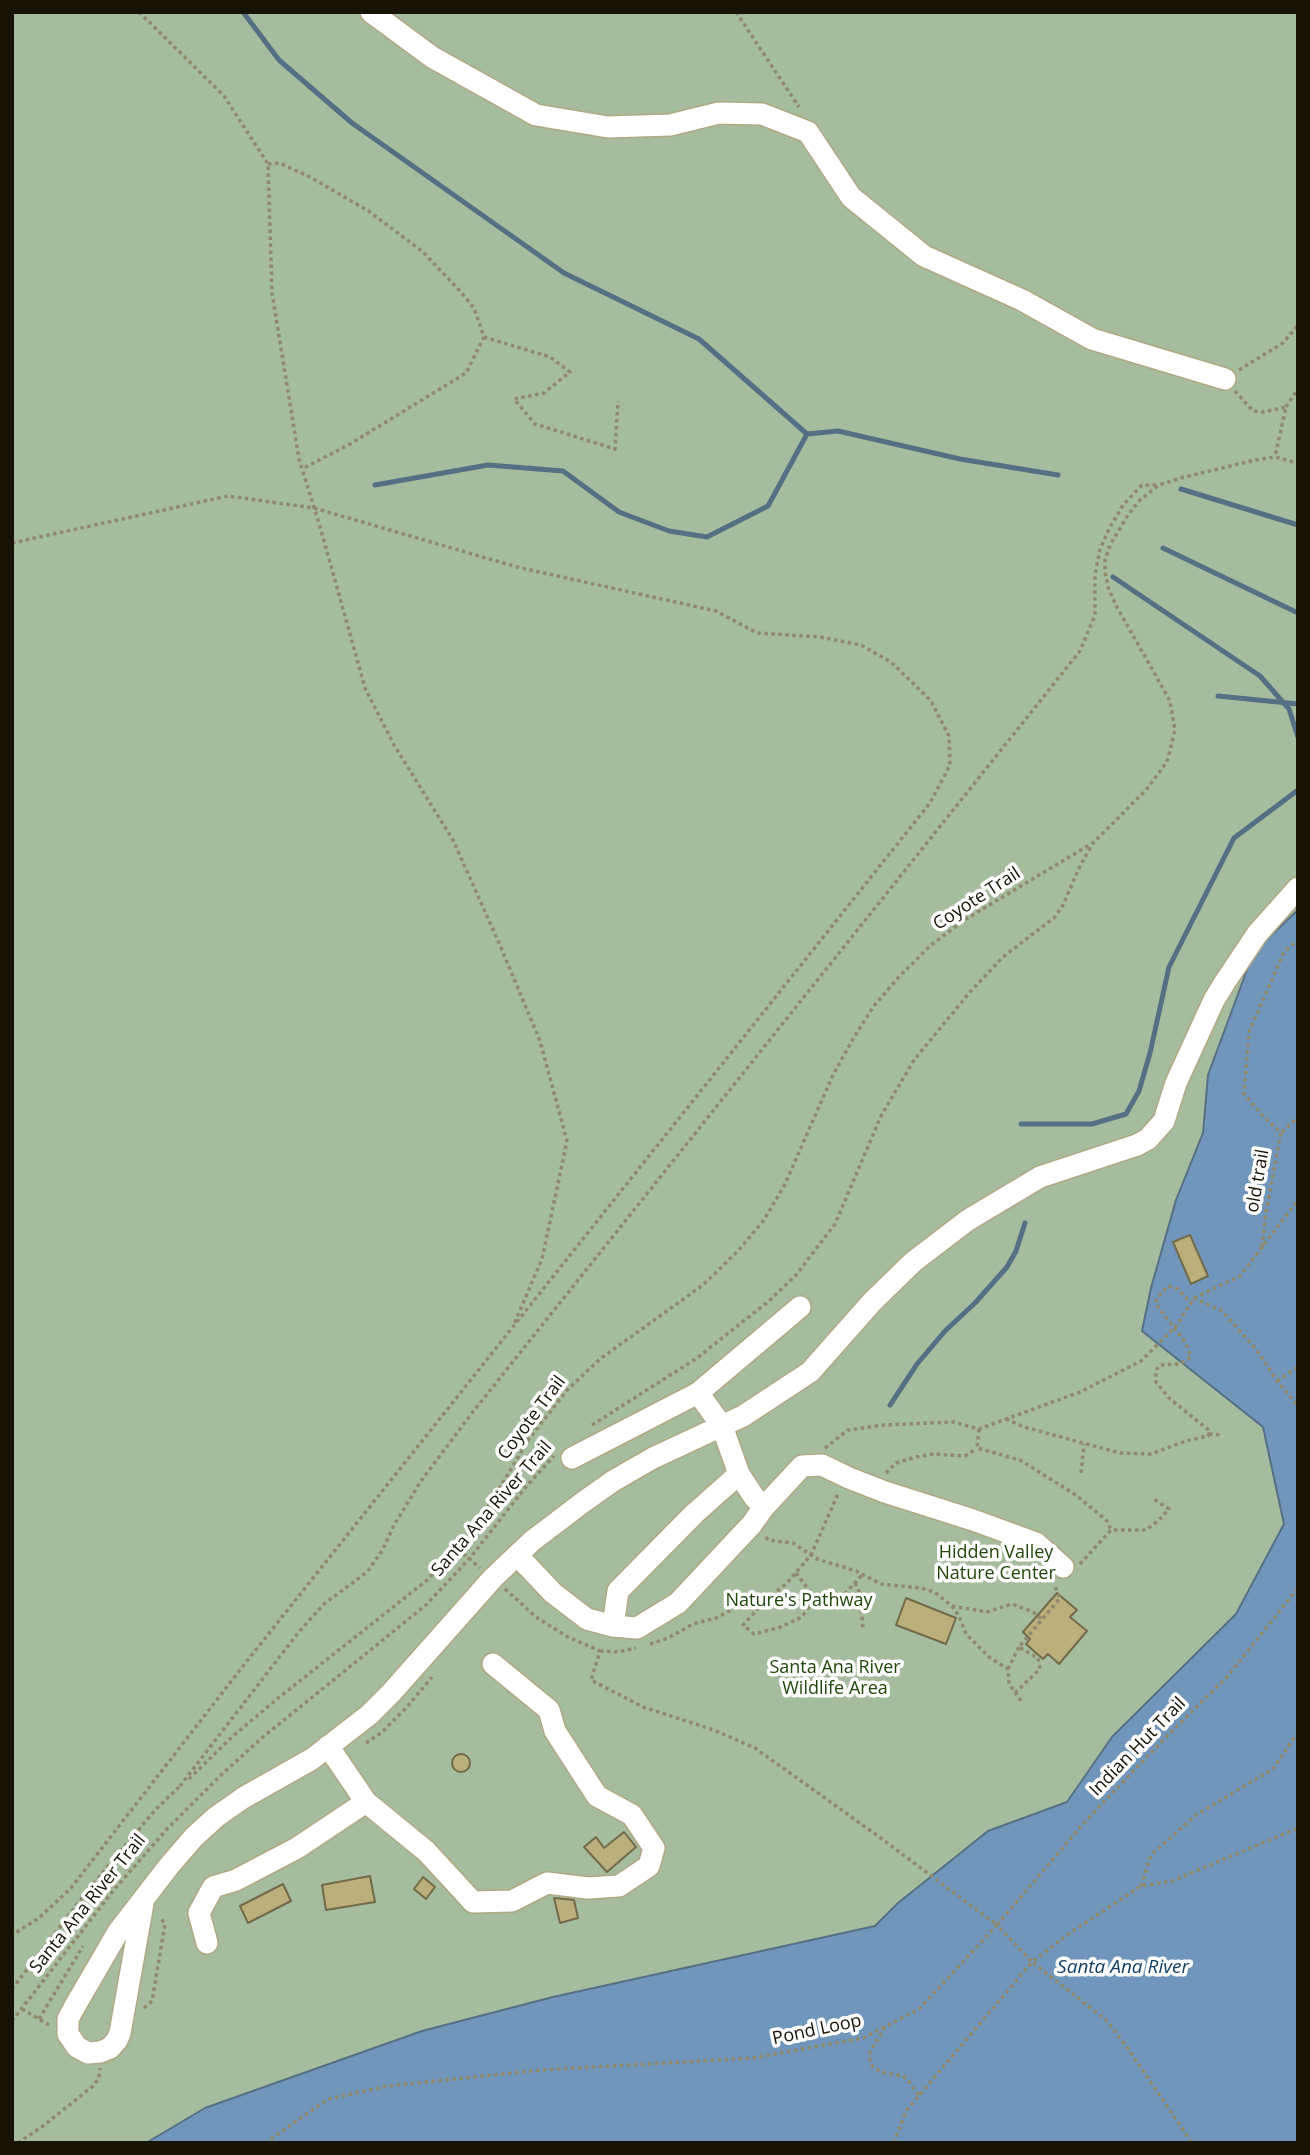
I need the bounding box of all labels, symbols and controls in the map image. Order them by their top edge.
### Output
street label: Coyote Trail [929,863,1025,935]
street label: old trail [1242,1148,1274,1214]
street label: Coyote Trail [493,1372,571,1464]
street label: Santa Ana River Trail [427,1437,557,1581]
park label: Hidden Valley Nature Center [936,1542,1056,1584]
park label: Nature's Pathway [726,1590,872,1612]
park label: Santa Ana River Wildlife Area [769,1657,901,1700]
street label: Indian Hut Trail [1085,1693,1191,1801]
street label: Santa Ana River Trail [25,1830,151,1978]
water label: Santa Ana River [1057,1957,1189,1979]
street label: Pond Loop [771,2010,863,2050]

